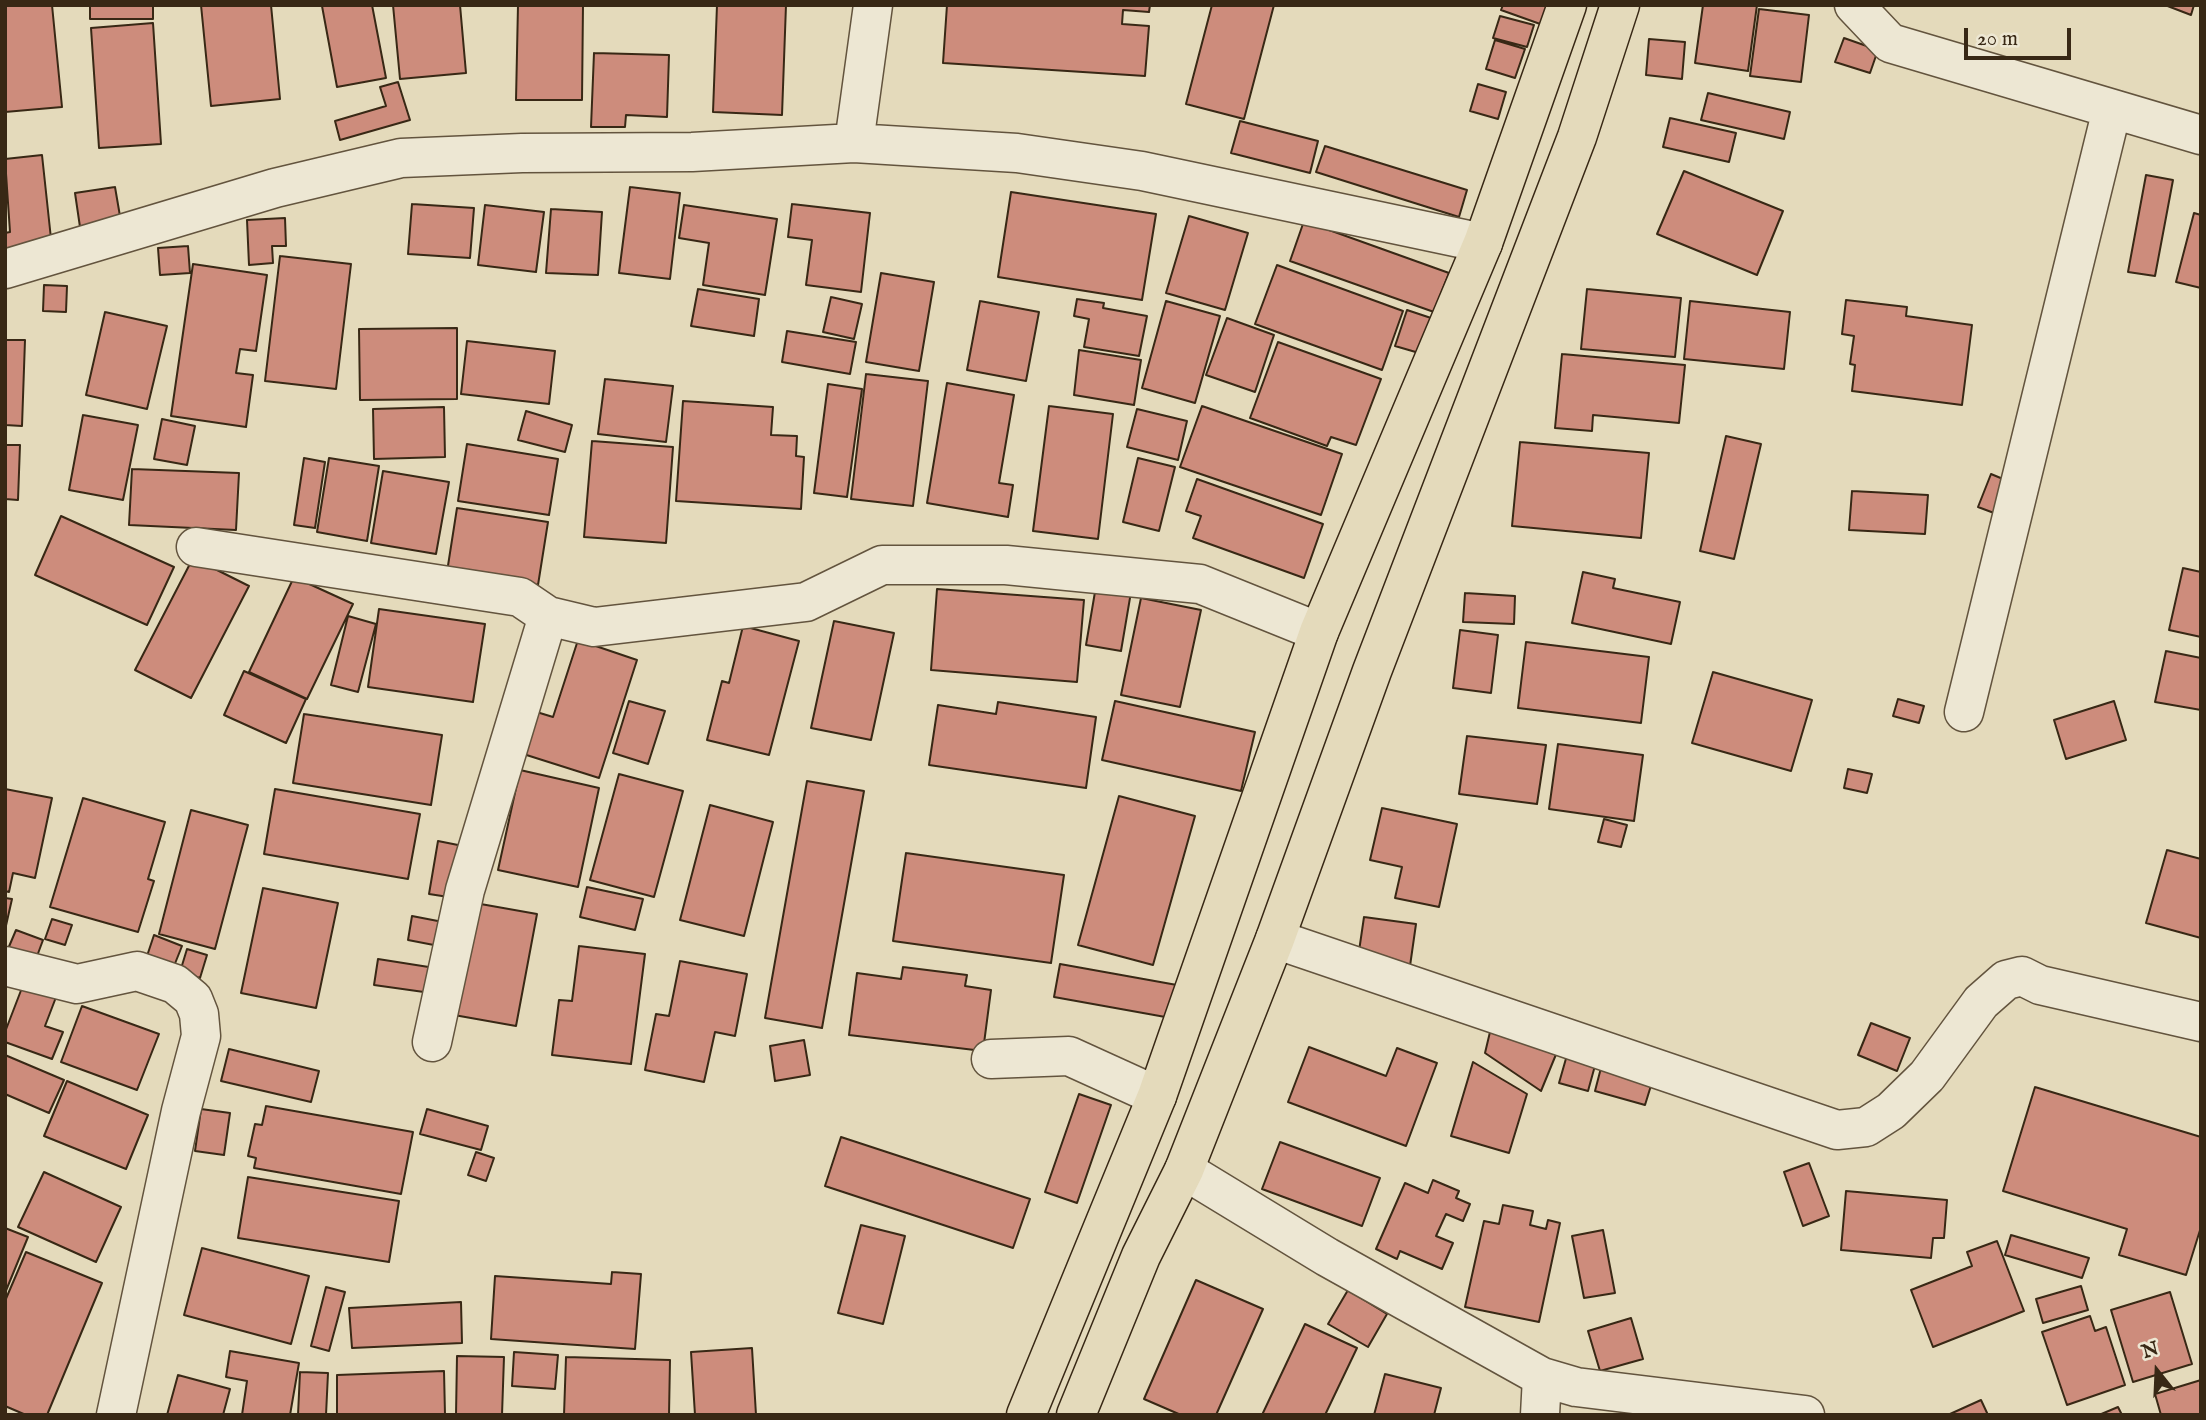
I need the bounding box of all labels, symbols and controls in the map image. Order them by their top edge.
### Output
scale bar [1968,14,2075,58]
text: 20 m [1977,26,2018,53]
north arrow [2122,1336,2192,1406]
text: N [2139,1337,2162,1365]

